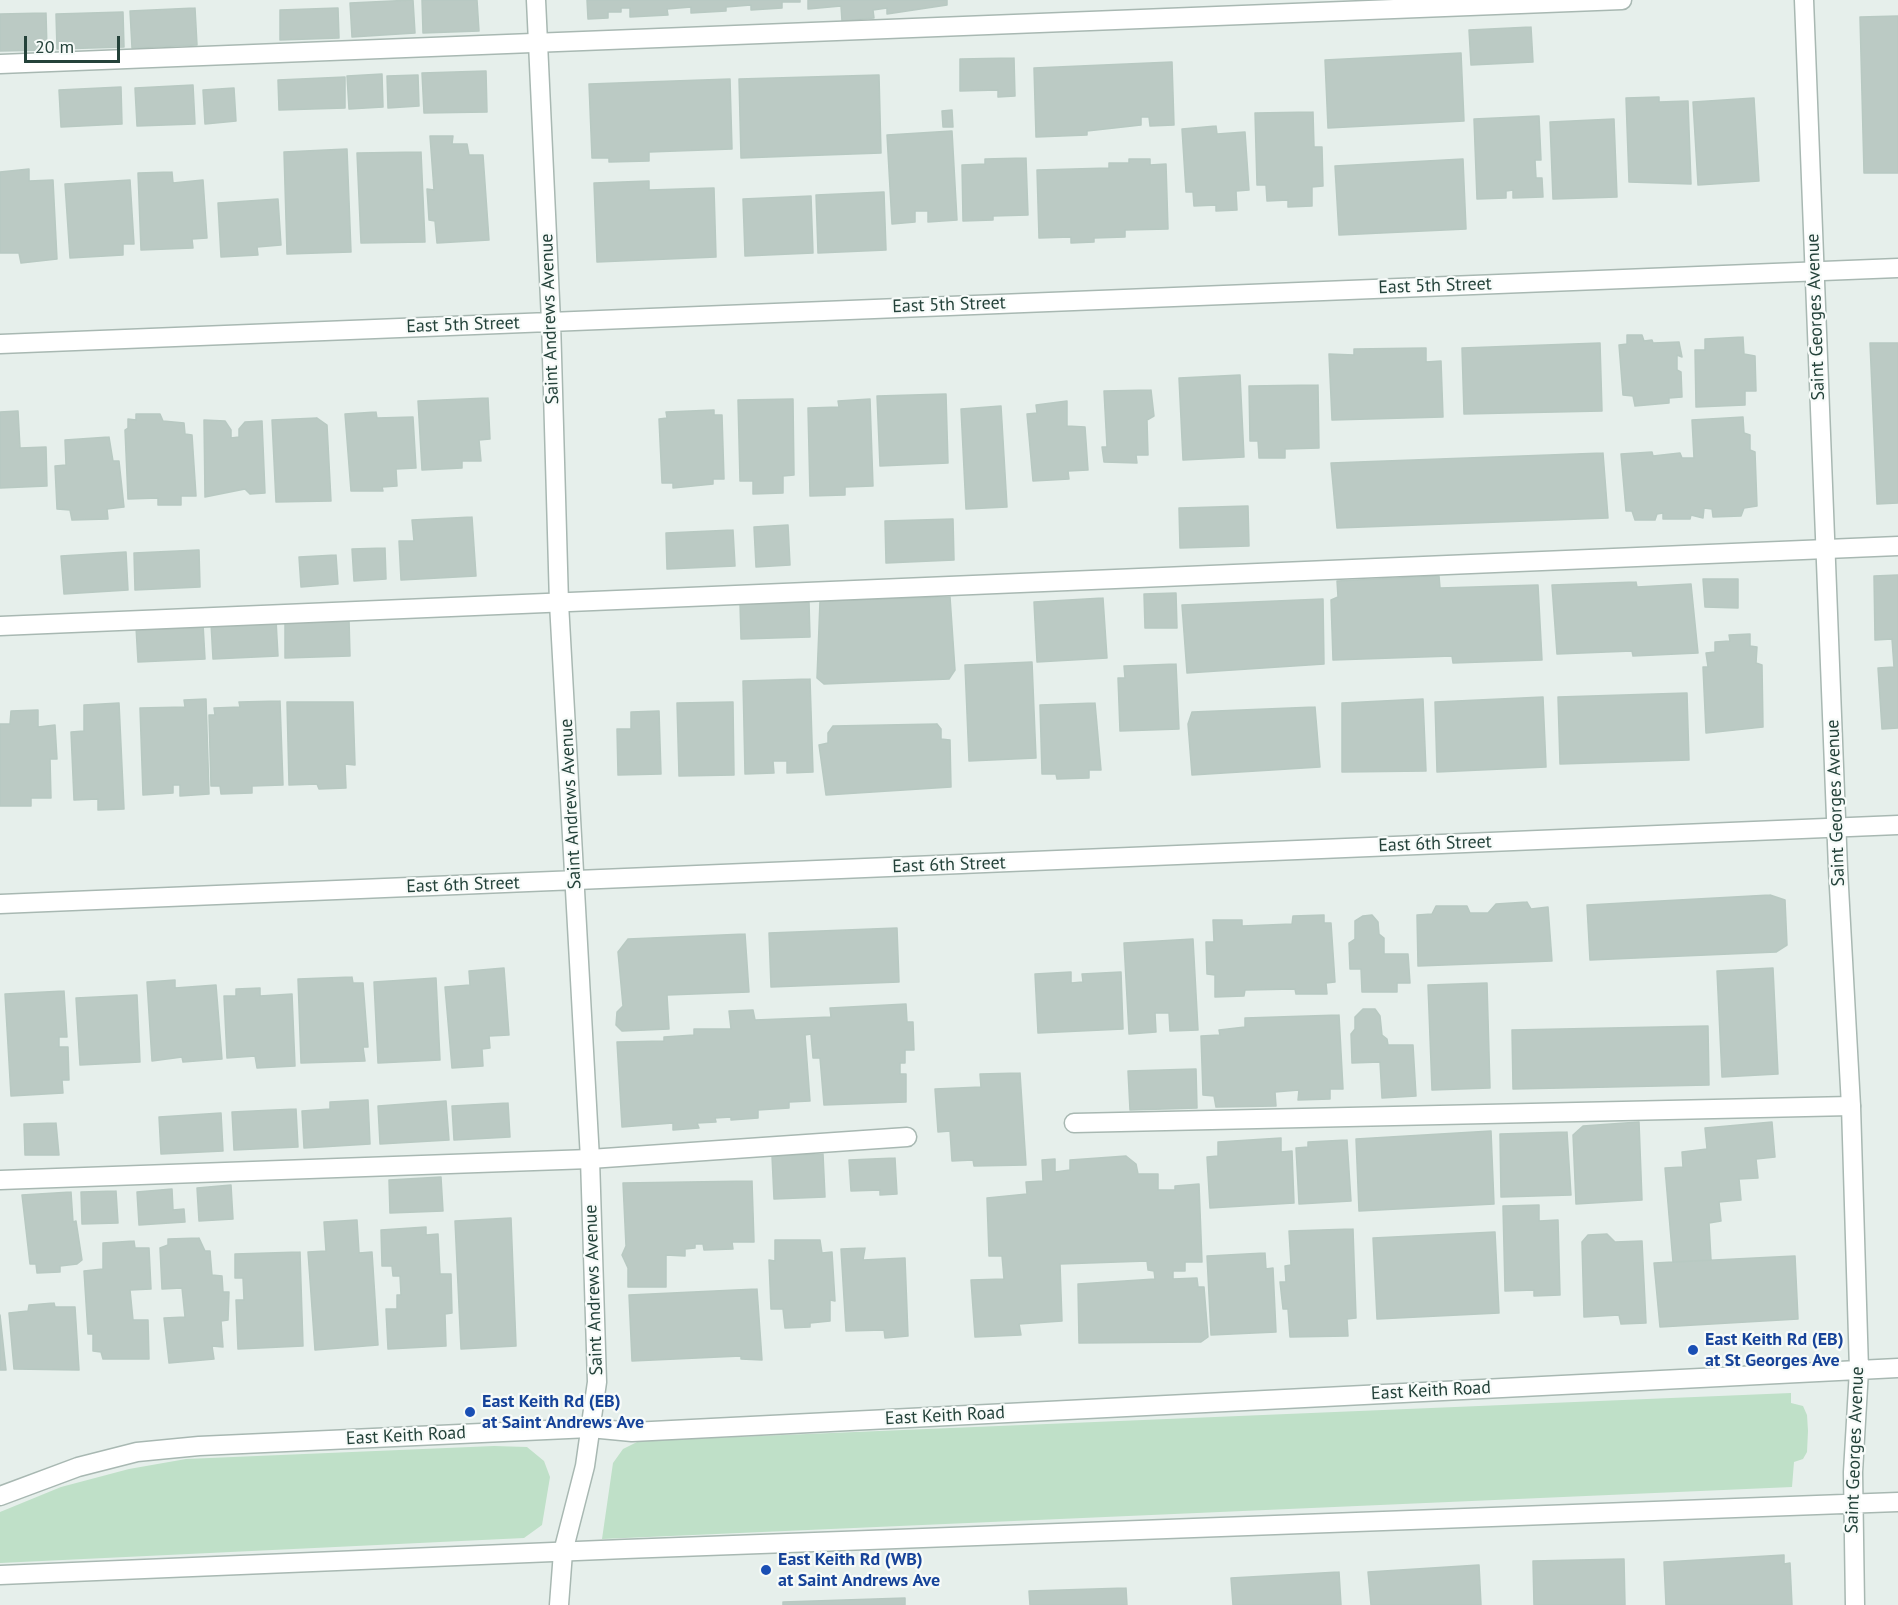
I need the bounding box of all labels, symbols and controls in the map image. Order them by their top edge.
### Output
scale bar [27,24,123,62]
text: 20 m [35,35,74,58]
street label: Saint Andrews Avenue [536,233,564,405]
street label: Saint Georges Avenue [1802,233,1830,401]
street label: East 5th Street [1378,273,1492,299]
street label: East 5th Street [892,292,1006,318]
street label: East 5th Street [406,312,520,338]
street label: Saint Andrews Avenue [556,718,586,890]
street label: Saint Georges Avenue [1822,719,1850,887]
street label: East 6th Street [1378,831,1492,857]
street label: East 6th Street [892,852,1006,878]
street label: East 6th Street [406,872,520,898]
street label: Saint Andrews Avenue [580,1204,608,1376]
place label: East Keith Rd (EB) at St Georges Ave [1705,1329,1844,1372]
marker: East Keith Rd (EB) at St Georges Ave [1686,1343,1700,1357]
street label: Saint Georges Avenue [1841,1366,1869,1534]
street label: East Keith Road [1371,1377,1491,1405]
place label: East Keith Rd (EB) at Saint Andrews Ave [482,1391,644,1434]
street label: East Keith Road [885,1402,1005,1430]
marker: East Keith Rd (EB) at Saint Andrews Ave [463,1405,477,1419]
street label: East Keith Road [346,1422,466,1450]
place label: East Keith Rd (WB) at Saint Andrews Ave [778,1549,940,1592]
marker: East Keith Rd (WB) at Saint Andrews Ave [759,1563,773,1577]

